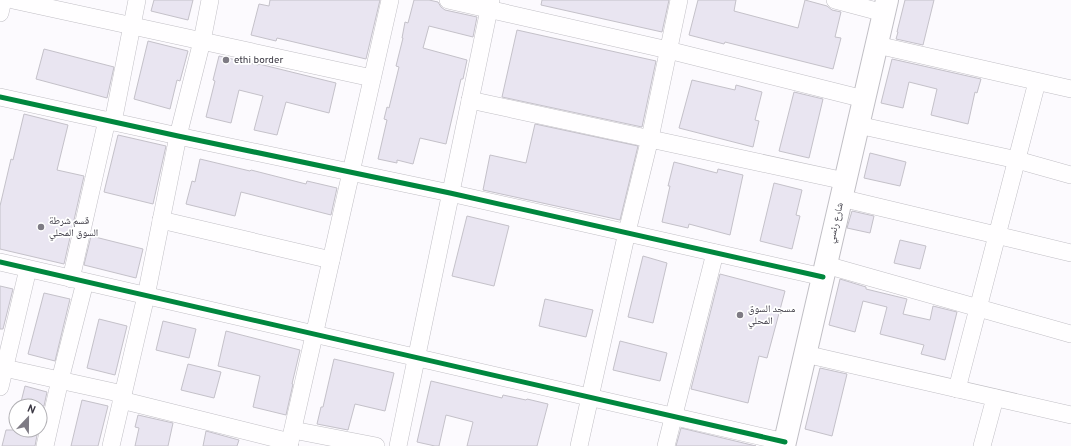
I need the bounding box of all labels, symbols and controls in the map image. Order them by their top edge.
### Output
place label: ethi border [234,54,283,67]
marker: ethi border [221,55,231,65]
street label: شارع رئسي [825,201,848,245]
place label: قسم شرطة السوق المحلي [49,215,98,240]
marker: قسم شرطة السوق المحلي [36,222,46,232]
place label: مسجد السوق المحلي [748,303,796,328]
marker: مسجد السوق المحلي [735,310,745,320]
north arrow [8,398,48,438]
text: N [25,402,38,418]

